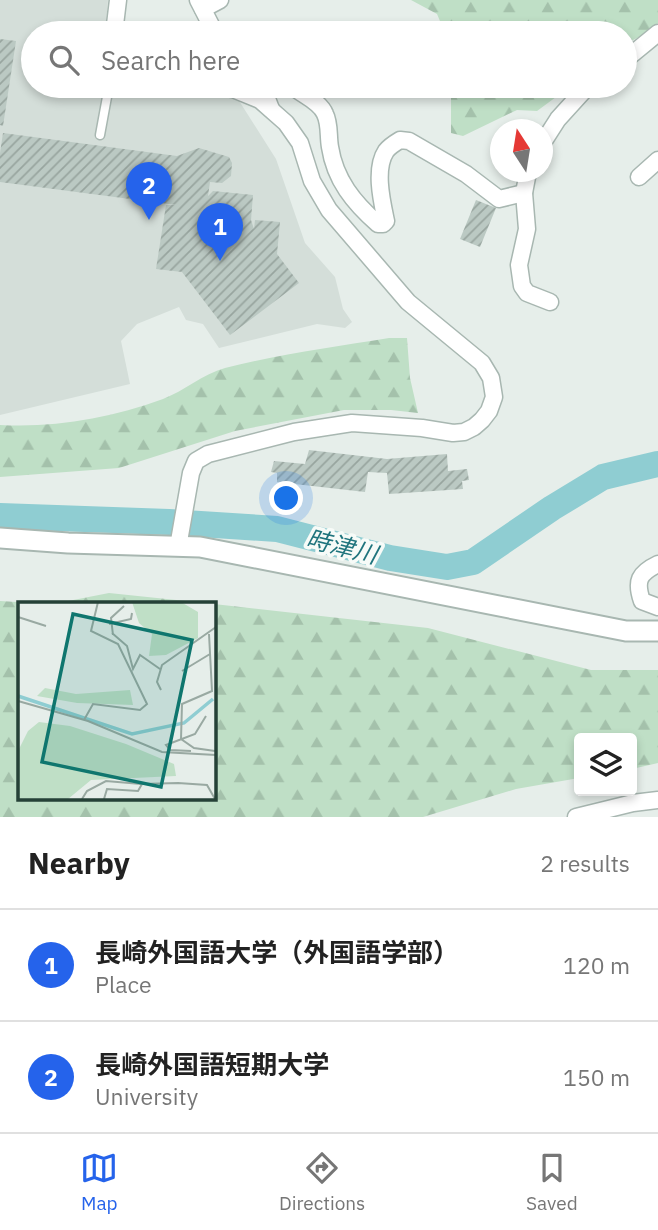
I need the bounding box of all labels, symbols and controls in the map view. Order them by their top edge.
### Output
search box [21,21,637,98]
icon: search [45,41,83,79]
text: Search here [101,43,240,77]
north arrow [490,119,553,182]
pin: 2 [126,162,172,220]
pin: 1 [197,203,243,261]
your location [269,481,303,515]
water label: 時津川 [303,522,384,571]
inset map [18,602,215,800]
map controls [574,733,637,796]
button: layers [574,733,637,796]
text: Nearby [28,843,130,882]
text: 2 results [540,848,630,878]
text: 長崎外国語大学（外国語学部） [95,935,459,969]
text: 1 [44,950,58,980]
text: 120 m [563,950,630,980]
text: Place [95,969,152,999]
text: 長崎外国語短期大学 [95,1047,329,1081]
text: 2 [44,1062,58,1092]
text: 150 m [563,1062,630,1092]
text: University [95,1081,198,1111]
tab: Map [80,1149,118,1215]
tab: Directions [279,1149,365,1215]
tab: Saved [526,1149,578,1215]

